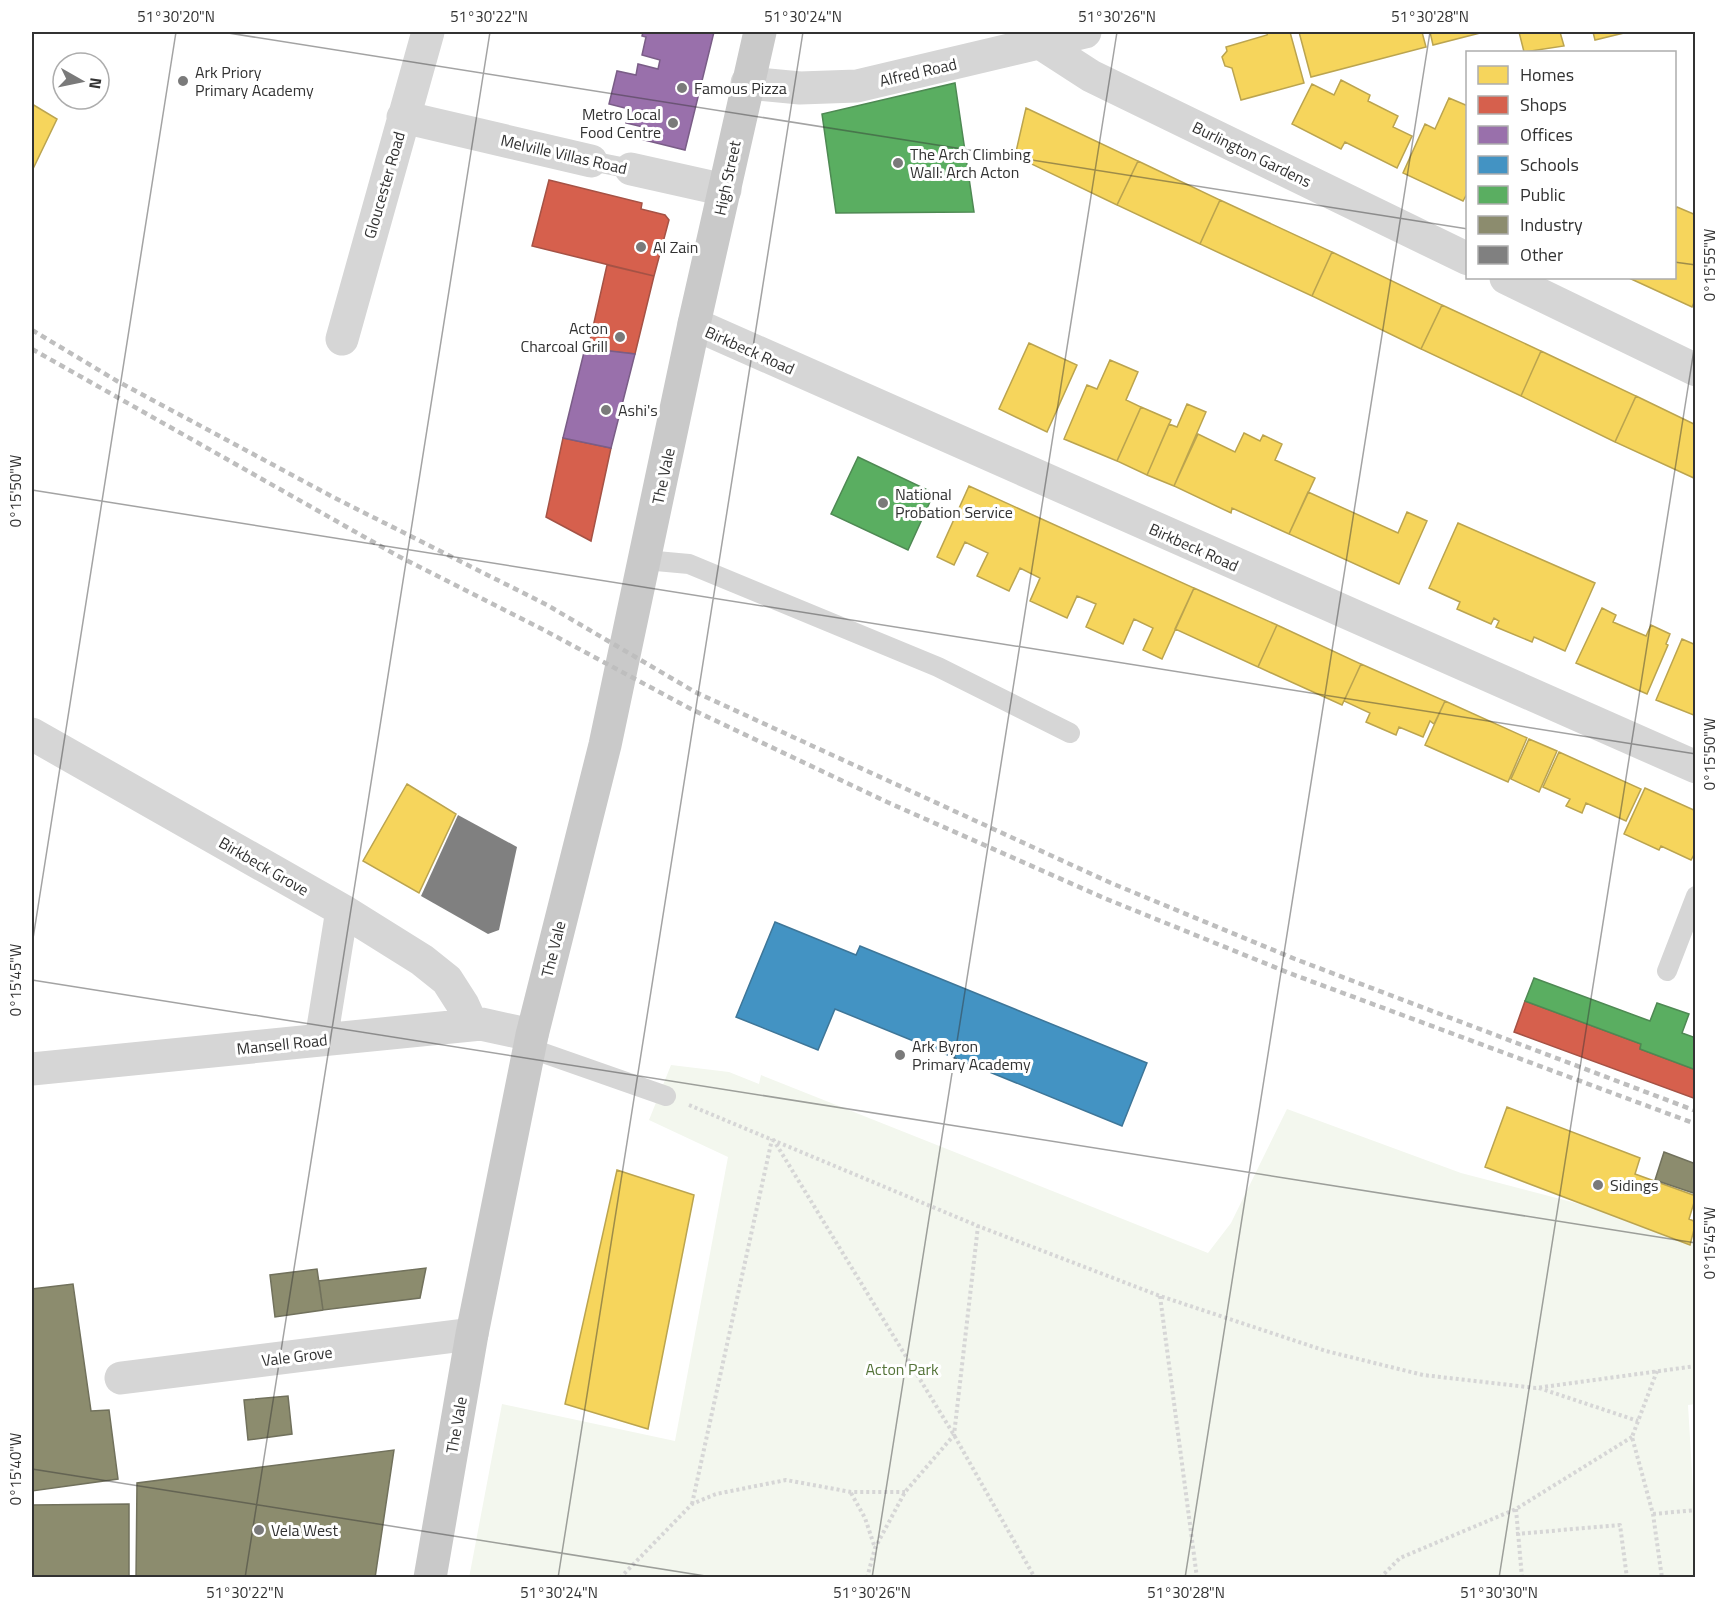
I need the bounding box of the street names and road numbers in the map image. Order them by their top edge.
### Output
street label: Alfred Road [877,51,959,93]
street label: Burlington Gardens [1188,115,1316,193]
street label: Melville Villas Road [498,128,630,180]
street label: Gloucester Road [357,129,411,241]
street label: High Street [707,138,747,218]
street label: Birkbeck Road [701,320,799,380]
street label: The Vale [645,445,681,507]
street label: Birkbeck Road [1145,517,1243,577]
street label: Birkbeck Grove [215,831,313,901]
street label: The Vale [534,918,572,980]
street label: Mansell Road [235,1027,329,1061]
street label: Vale Grove [260,1340,334,1372]
street label: The Vale [439,1395,473,1455]

